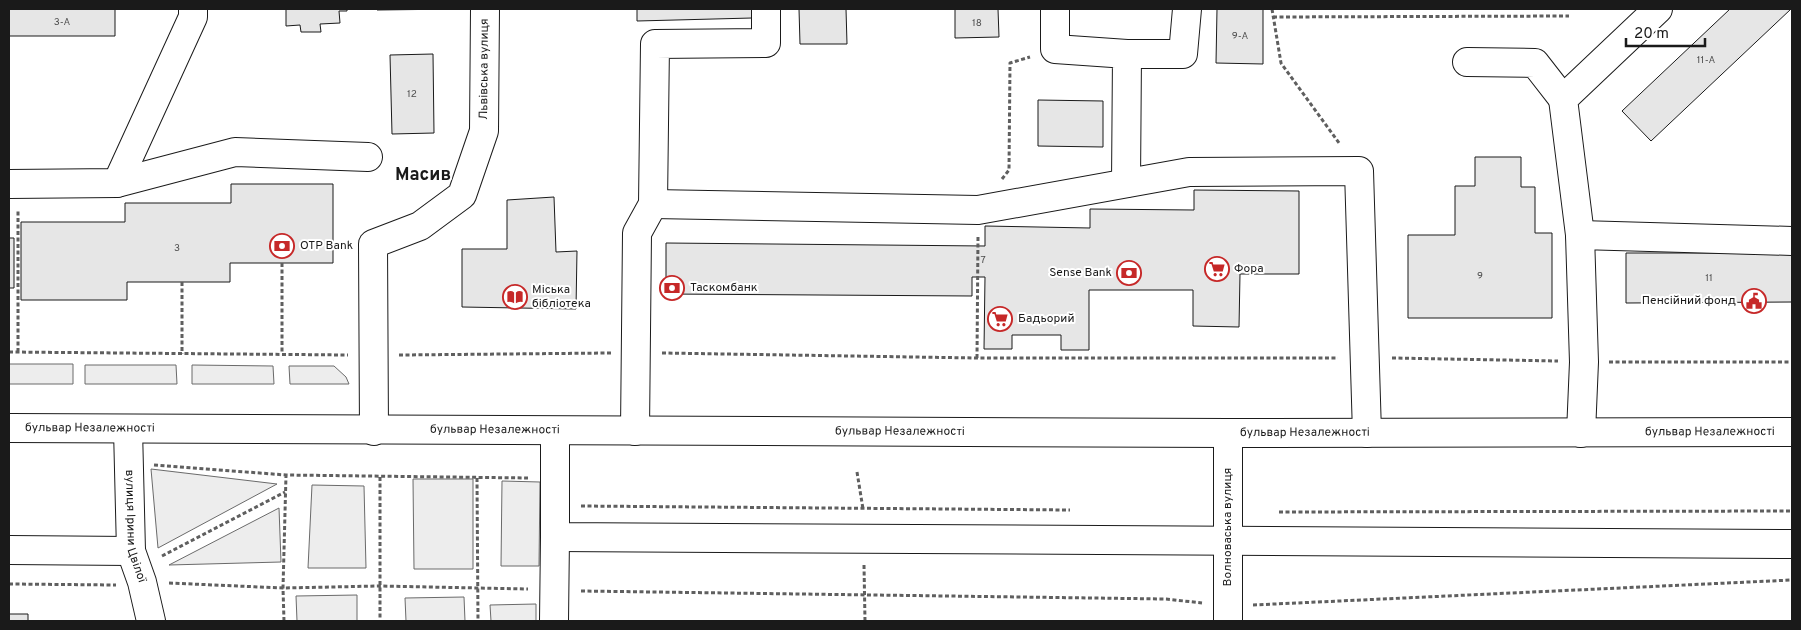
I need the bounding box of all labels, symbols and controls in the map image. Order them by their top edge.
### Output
scale bar [1626,15,1705,47]
house number: 3-А [54,16,71,29]
house number: 18 [972,17,982,30]
street label: Львівська вулиця [476,18,493,120]
text: 20 m [1634,25,1669,44]
house number: 9-А [1232,30,1249,43]
house number: 11-А [1697,54,1715,67]
house number: 12 [407,88,417,101]
district label: Масив [395,164,451,187]
bank icon: OTP Bank [269,233,295,259]
place label: OTP Bank [300,238,353,254]
house number: 3 [174,242,180,255]
house number: 7 [980,254,986,267]
supermarket icon: Фора [1204,256,1230,282]
bank icon: Sense Bank [1116,260,1142,286]
place label: Фора [1234,261,1263,277]
place label: Sense Bank [1049,265,1112,281]
house number: 9 [1477,270,1483,283]
house number: 11 [1705,272,1713,285]
bank icon: Таскомбанк [659,275,685,301]
place label: Таскомбанк [690,280,758,296]
place label: Міська бібліотека [532,282,591,312]
library icon: Міська бібліотека [502,284,528,310]
public building icon: Пенсійний фонд [1741,288,1767,314]
place label: Пенсійний фонд [1642,293,1736,309]
supermarket icon: Бадьорий [987,306,1013,332]
place label: Бадьорий [1018,311,1075,327]
street label: бульвар Незалежності [25,420,155,437]
street label: бульвар Незалежності [430,422,560,438]
street label: бульвар Незалежності [835,423,965,440]
street label: бульвар Незалежності [1645,424,1775,440]
street label: бульвар Незалежності [1240,425,1370,441]
street label: Волноваська вулиця [1220,468,1236,586]
street label: вулиця Ірини Цвілої [121,470,150,586]

